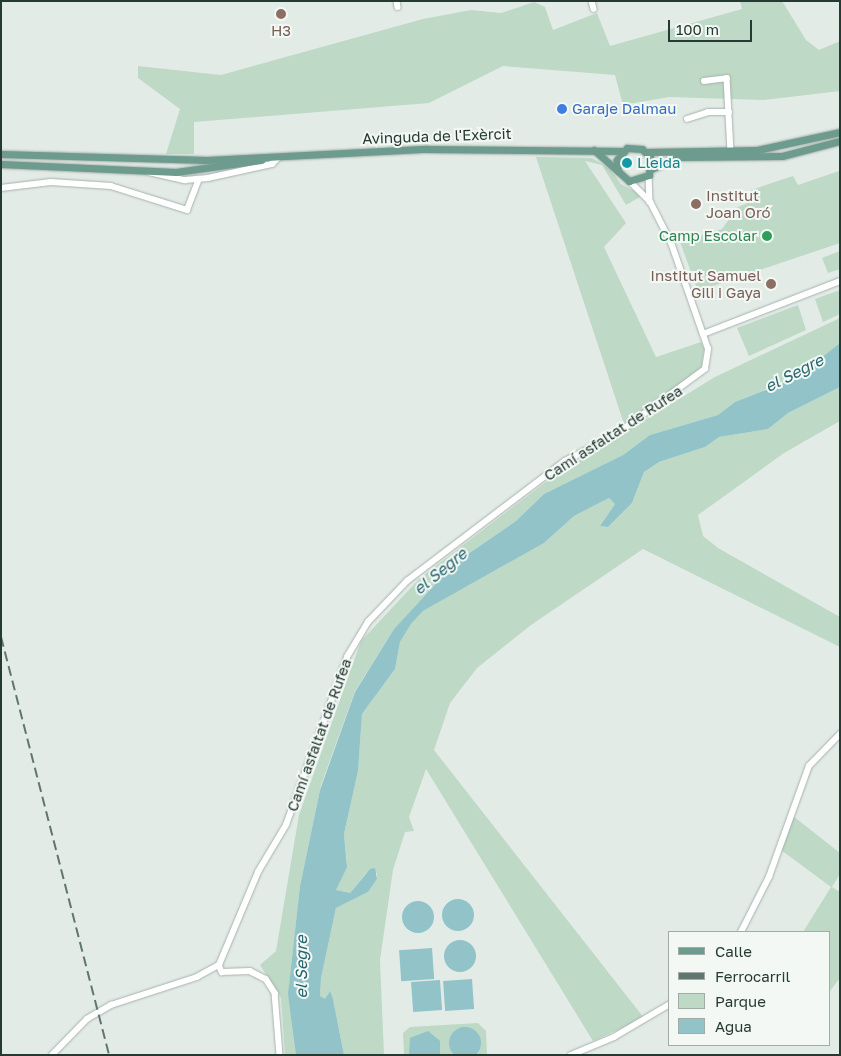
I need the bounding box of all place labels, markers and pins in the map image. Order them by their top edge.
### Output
marker: H3 [275,8,287,20]
place label: H3 [271,22,291,40]
place label: Garaje Dalmau [572,100,676,118]
marker: Garaje Dalmau [556,103,568,115]
place label: Lleida [637,154,680,172]
marker: Lleida [621,157,633,169]
place label: Institut Joan Oró [706,186,771,221]
marker: Institut Joan Oró [690,198,702,210]
place label: Camp Escolar [659,227,757,245]
marker: Camp Escolar [761,230,773,242]
place label: Institut Samuel Gili i Gaya [650,266,761,301]
marker: Institut Samuel Gili i Gaya [765,278,777,290]

